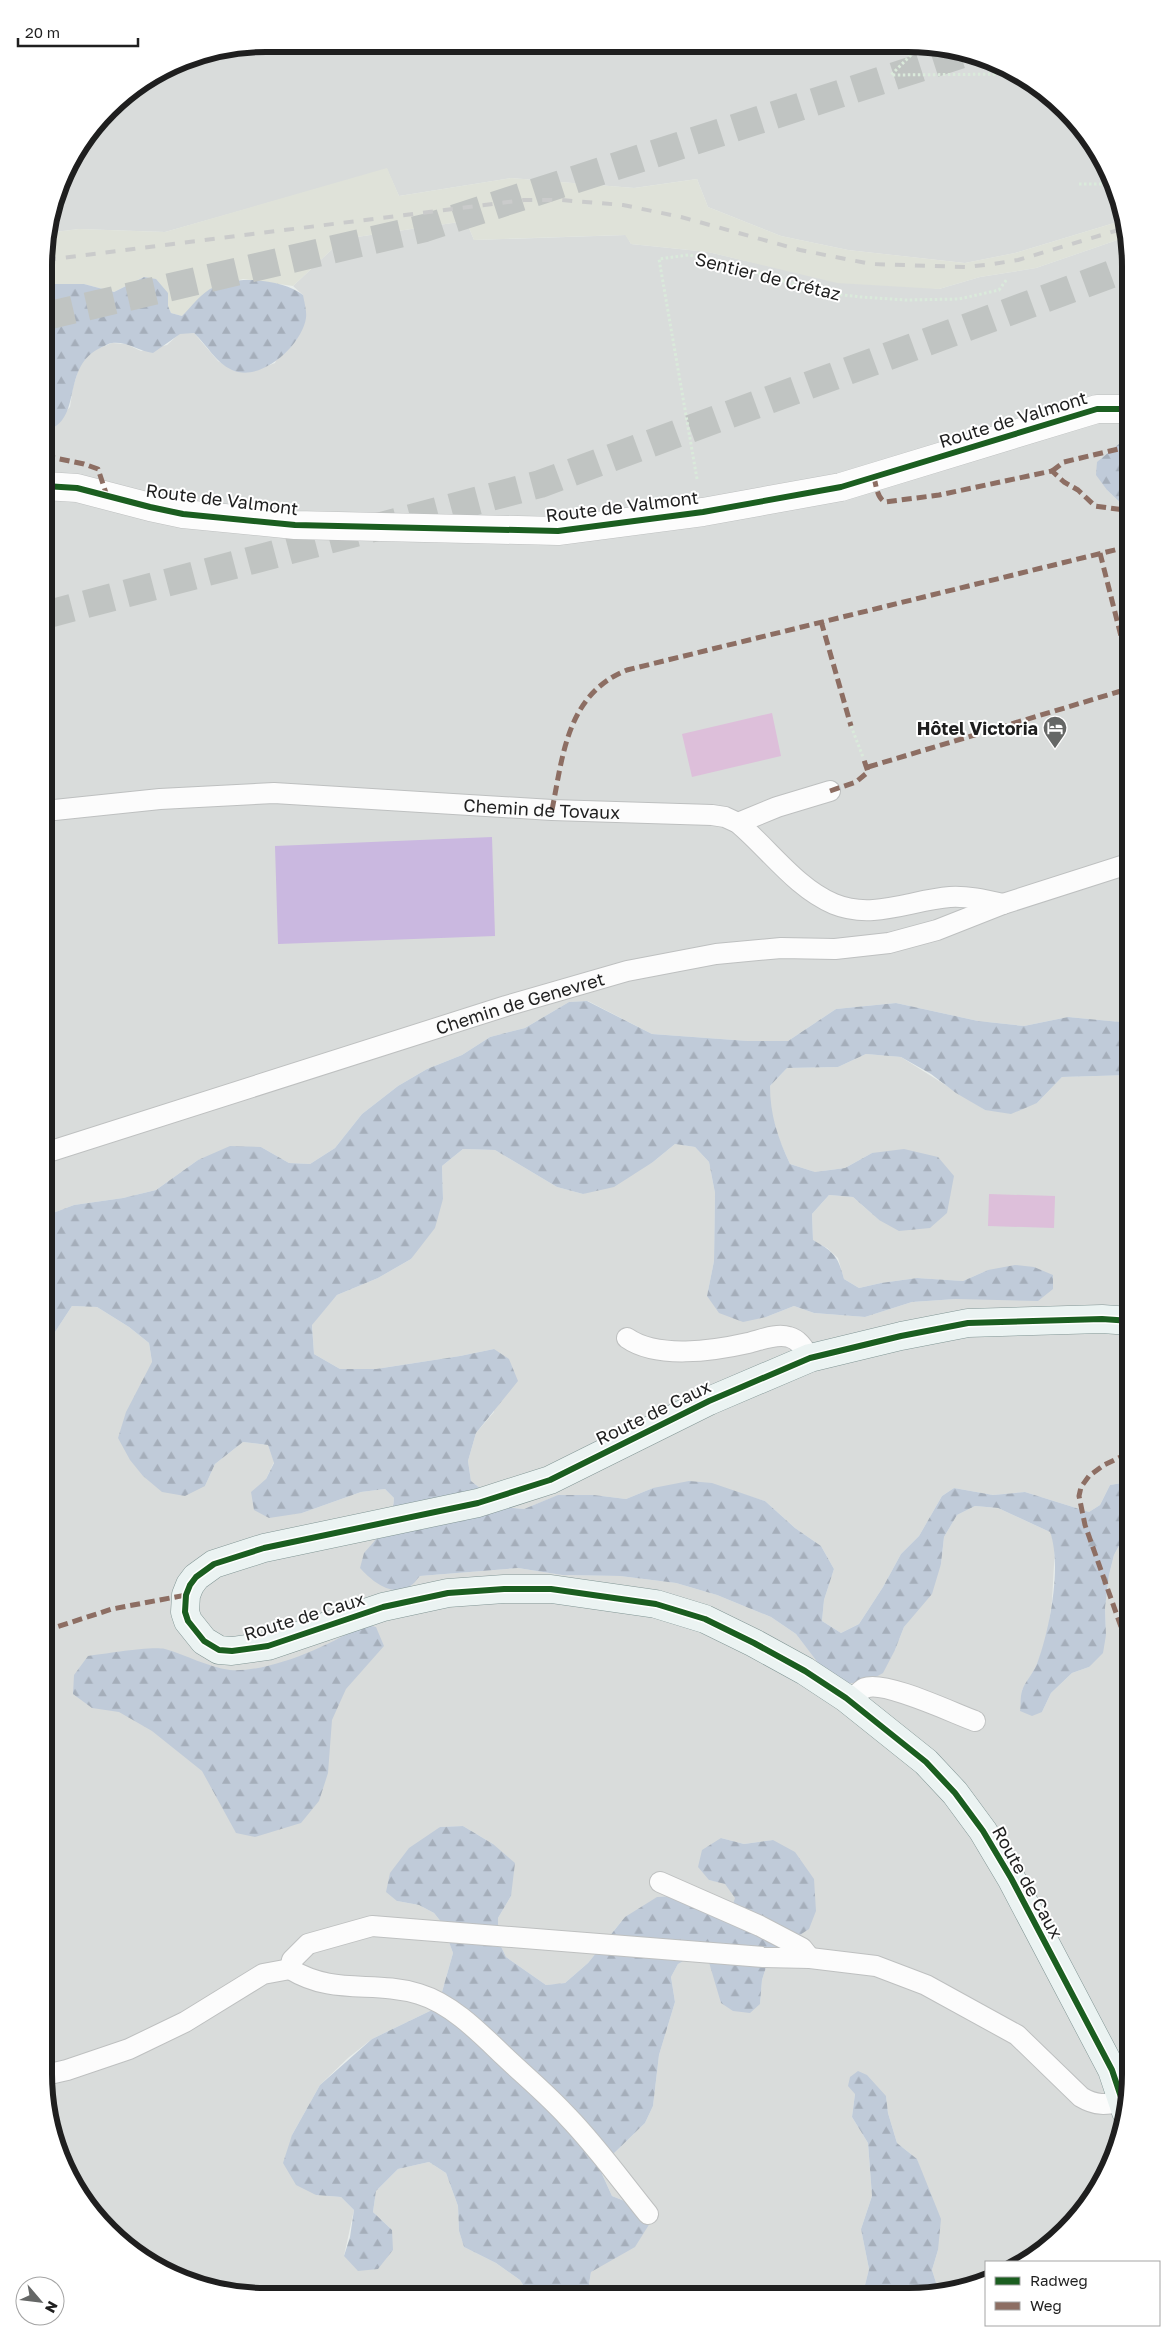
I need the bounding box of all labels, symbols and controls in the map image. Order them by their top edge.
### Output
scale bar [18,15,138,47]
text: 20 m [25,23,60,41]
street label: Sentier de Crétaz [693,247,843,305]
street label: Route de Valmont [936,386,1090,452]
street label: Route de Valmont [144,479,300,519]
street label: Route de Valmont [544,486,700,526]
hotel icon: Hôtel Victoria [1042,715,1068,749]
place label: Hôtel Victoria [917,717,1038,739]
street label: Chemin de Tovaux [463,794,620,823]
street label: Chemin de Genevret [433,967,607,1039]
street label: Route de Caux [592,1375,714,1449]
street label: Route de Caux [241,1587,367,1645]
street label: Route de Caux [988,1822,1068,1942]
legend [985,2261,1160,2326]
text: Radweg [1030,2271,1088,2289]
north arrow [15,2276,65,2326]
text: Weg [1030,2296,1062,2314]
text: N [42,2299,62,2316]

